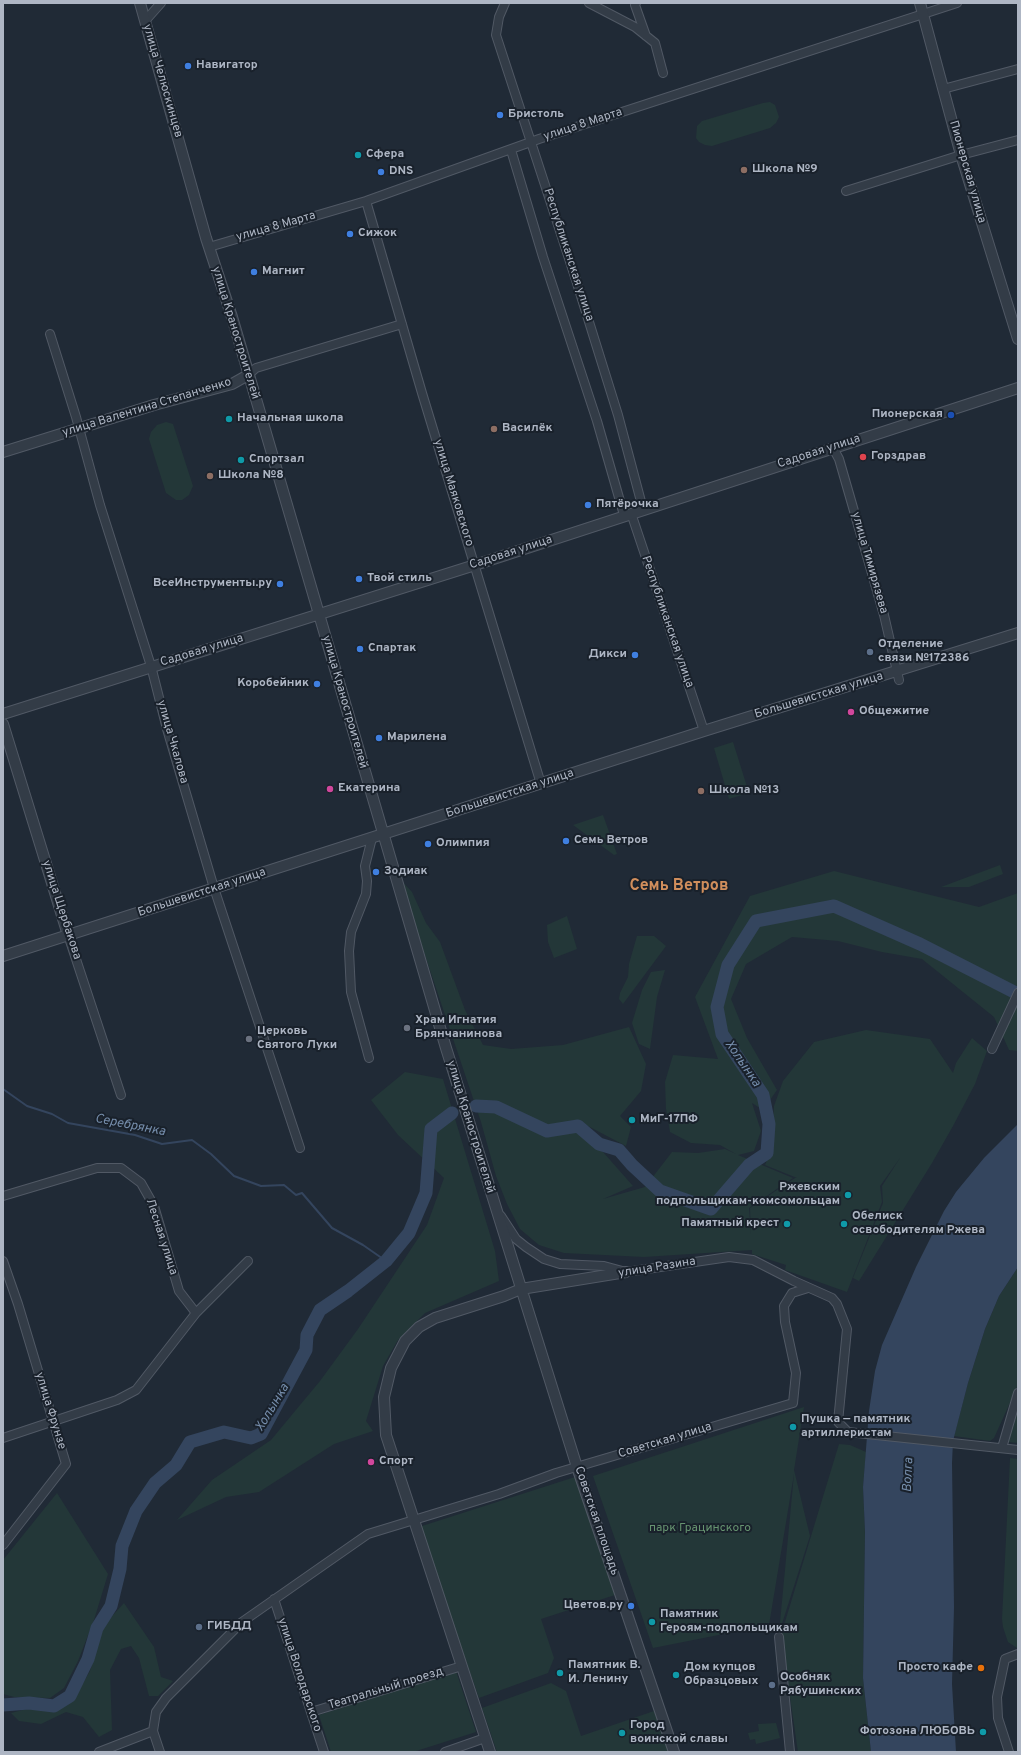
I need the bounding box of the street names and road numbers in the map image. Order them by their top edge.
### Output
street label: улица Челюскинцев [139,23,185,139]
street label: улица 8 Марта [542,106,624,144]
street label: Пионерская улица [945,119,989,225]
street label: Республиканская улица [540,187,596,323]
street label: улица 8 Марта [235,209,317,245]
street label: улица Краностроителей [208,265,262,401]
street label: улица Валентина Степанченко [61,375,233,441]
street label: Садовая улица [776,432,862,472]
street label: улица Маяковского [430,438,476,548]
street label: улица Тимирязева [848,510,890,616]
street label: Садовая улица [468,533,554,573]
street label: Республиканская улица [638,554,696,690]
street label: Садовая улица [159,632,245,670]
street label: улица Краностроителей [318,634,370,770]
street label: Большевистская улица [753,670,885,722]
street label: улица Чкалова [153,699,191,785]
street label: Большевистская улица [444,767,576,821]
street label: улица Щербакова [38,859,84,961]
street label: Большевистская улица [136,866,268,920]
street label: улица Краностроителей [443,1059,497,1195]
street label: Лесная улица [142,1197,180,1277]
street label: улица Разина [617,1255,697,1281]
street label: улица Фрунзе [31,1371,69,1451]
street label: Советская улица [617,1420,713,1462]
street label: Советская площадь [571,1465,621,1577]
street label: улица Володарского [274,1616,324,1734]
street label: Театральный проезд [327,1665,445,1713]

